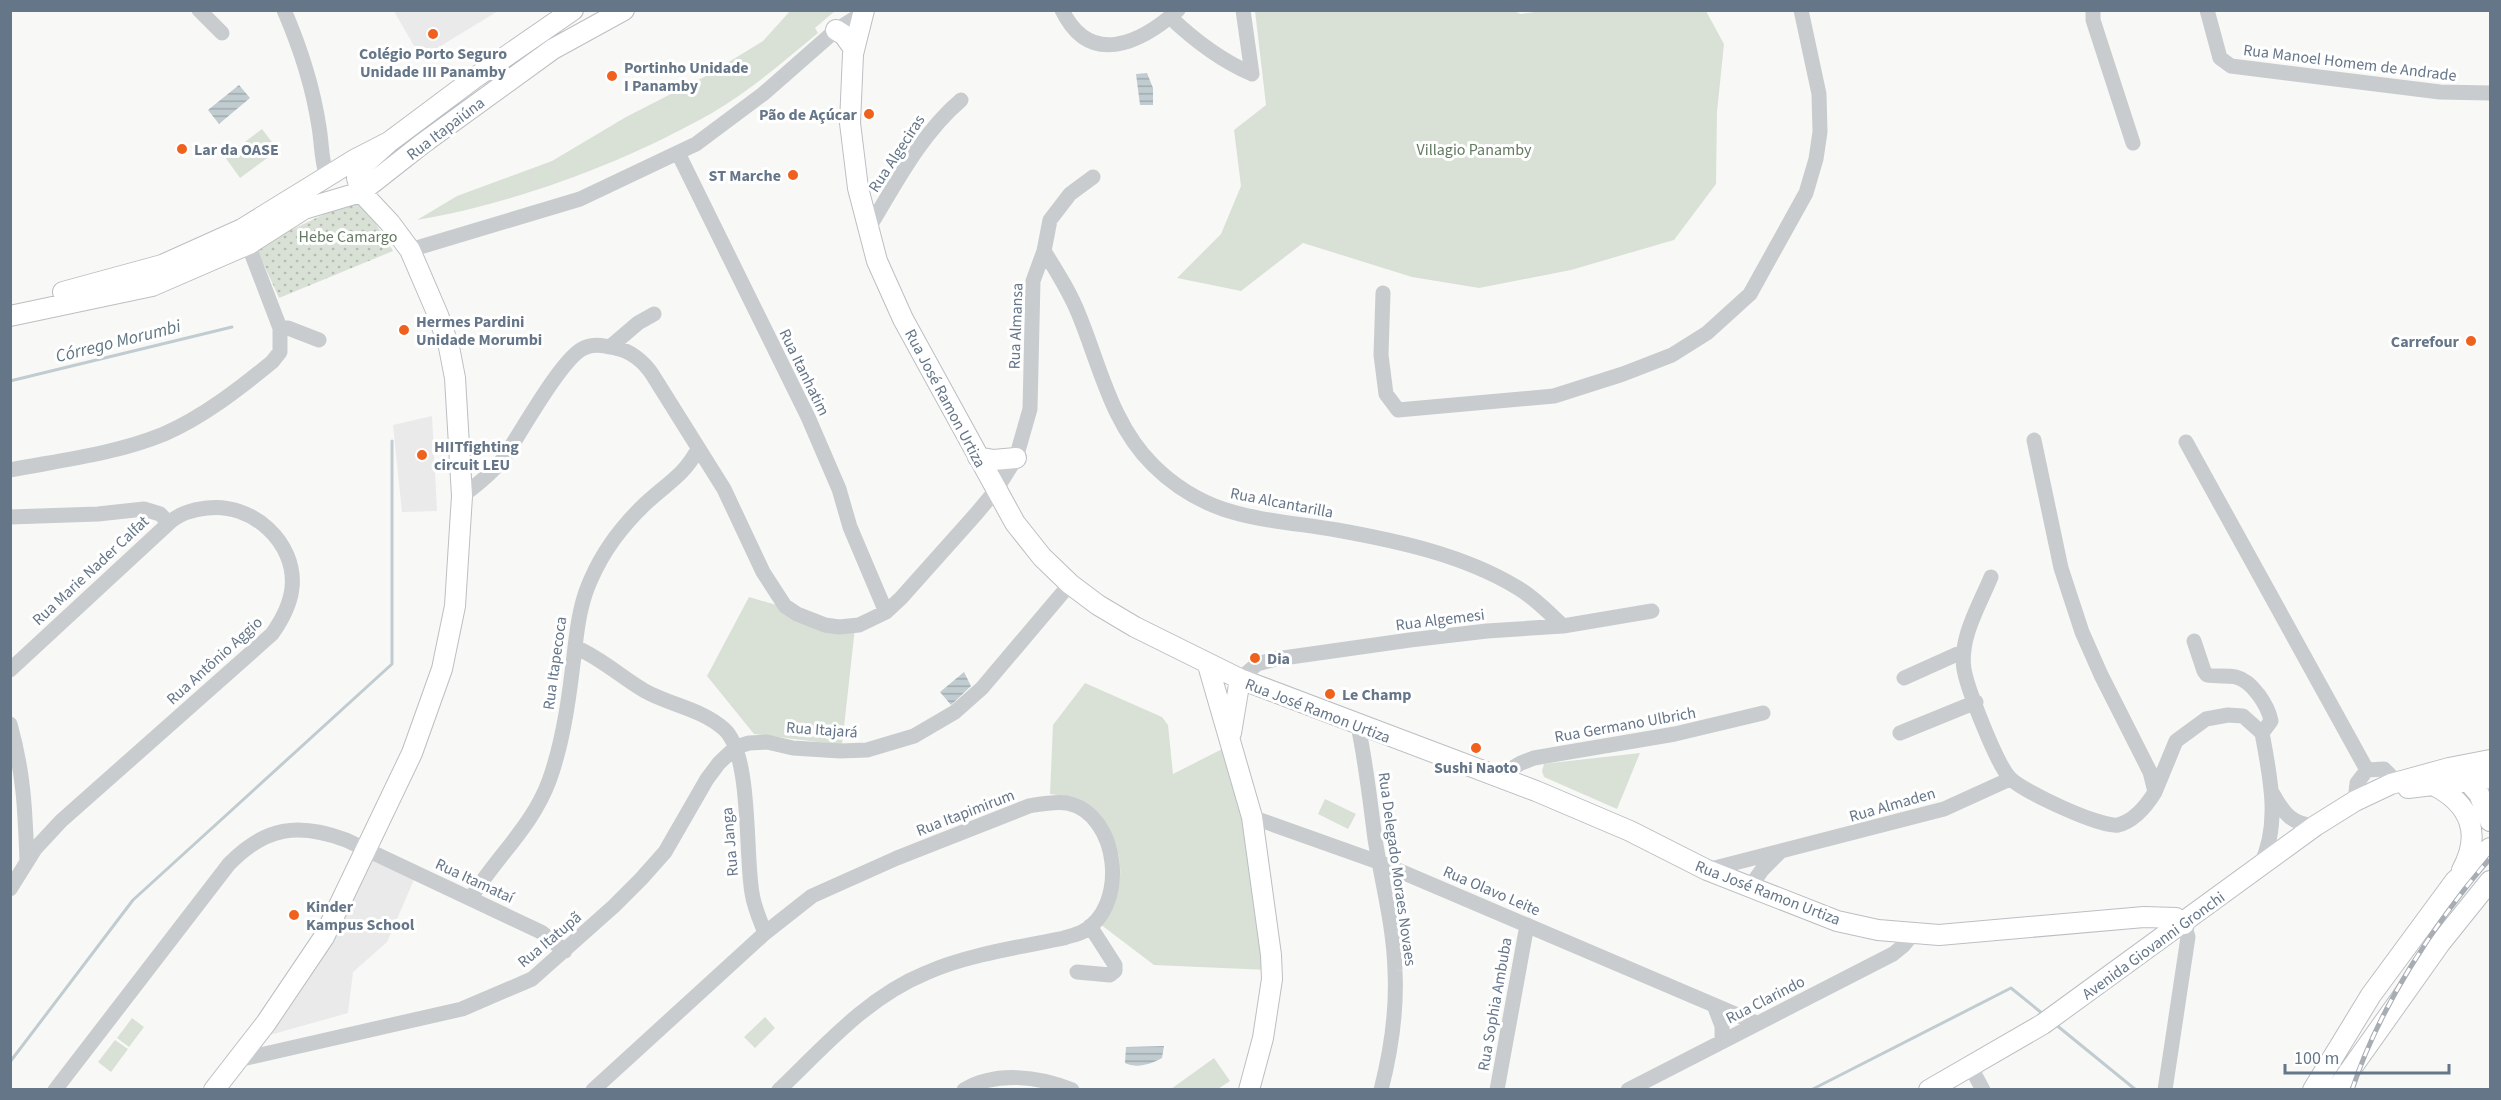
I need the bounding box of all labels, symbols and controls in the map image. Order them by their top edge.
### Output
marker: Colégio Porto Seguro Unidade III Panamby [426,27,440,41]
street label: Rua Manoel Homem de Andrade [2242,39,2458,87]
place label: Colégio Porto Seguro Unidade III Panamby [359,43,507,83]
place label: Portinho Unidade I Panamby [624,57,749,97]
marker: Portinho Unidade I Panamby [605,69,619,83]
street label: Rua Itapaiúna [402,92,489,165]
place label: Pão de Açúcar [759,104,858,126]
marker: Pão de Açúcar [862,107,876,121]
street label: Rua Algeciras [863,110,930,197]
place label: Lar da OASE [194,139,279,161]
park label: Villagio Panamby [1416,139,1532,161]
marker: Lar da OASE [175,142,189,156]
place label: ST Marche [709,165,781,187]
marker: ST Marche [786,168,800,182]
park label: Hebe Camargo [299,226,397,248]
street label: Rua Almansa [1003,282,1029,370]
place label: Hermes Pardini Unidade Morumbi [416,311,542,351]
water label: Córrego Morumbi [53,314,184,369]
marker: Hermes Pardini Unidade Morumbi [397,323,411,337]
street label: Rua Itanhatim [774,325,835,420]
street label: Rua José Ramon Urtiza [899,325,991,472]
place label: Carrefour [2391,331,2460,353]
marker: Carrefour [2464,334,2478,348]
place label: HIITfighting circuit LEU [434,436,519,476]
marker: HIITfighting circuit LEU [415,448,429,462]
street label: Rua Alcantarilla [1228,482,1335,524]
street label: Rua Marie Nader Calfat [28,510,154,631]
street label: Rua Algemesi [1394,604,1486,636]
street label: Rua Antônio Aggio [162,612,267,710]
street label: Rua Itapecoca [538,615,572,711]
place label: Dia [1267,648,1290,670]
marker: Dia [1248,651,1262,665]
street label: Rua José Ramon Urtiza [1242,673,1393,749]
place label: Le Champ [1342,684,1411,706]
marker: Le Champ [1323,687,1337,701]
street label: Rua Germano Ulbrich [1553,702,1698,748]
street label: Rua Itajará [785,717,858,743]
marker: Sushi Naoto [1469,741,1483,755]
place label: Sushi Naoto [1434,757,1518,779]
street label: Rua Delegado Moraes Novaes [1373,771,1422,968]
street label: Rua Almaden [1847,782,1938,828]
street label: Rua Itapimirum [913,784,1018,842]
street label: Rua Janga [716,806,744,877]
street label: Rua Itamataí [432,853,519,909]
street label: Rua José Ramon Urtiza [1692,855,1843,931]
street label: Rua Olavo Leite [1440,861,1544,921]
street label: Avenida Giovanni Gronchi [2078,886,2229,1005]
place label: Kinder Kampus School [306,896,415,936]
street label: Rua Itatupã [513,907,586,973]
marker: Kinder Kampus School [287,908,301,922]
street label: Rua Sophia Ambuba [1472,936,1518,1073]
street label: Rua Clarindo [1722,971,1809,1029]
scale bar [2285,1037,2448,1075]
text: 100 m [2294,1046,2339,1071]

